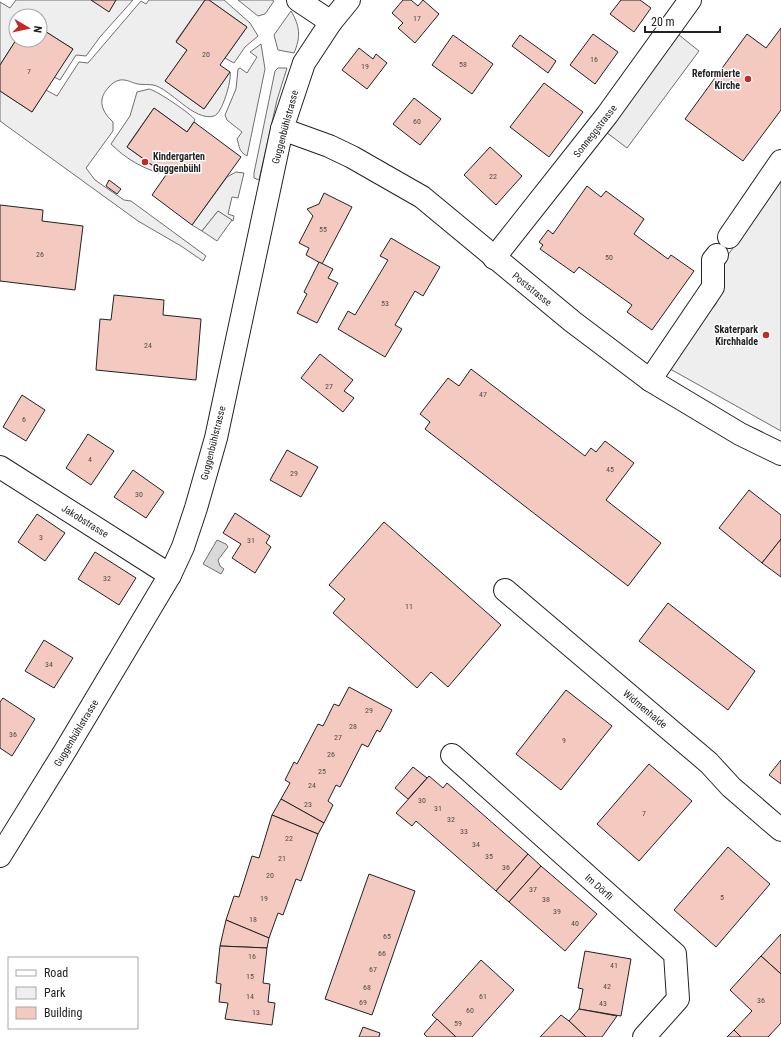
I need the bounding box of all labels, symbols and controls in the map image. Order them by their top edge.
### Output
north arrow [8,8,48,48]
scale bar [645,8,720,34]
house number: 17 [413,14,421,23]
text: 20 m [651,15,675,29]
text: N [30,25,44,34]
house number: 20 [202,50,210,59]
house number: 16 [590,55,598,64]
house number: 58 [459,60,467,69]
house number: 19 [361,62,369,71]
house number: 7 [27,67,31,76]
place label: Reformierte Kirche [692,68,740,91]
marker: Reformierte Kirche [743,74,753,84]
street label: Guggenbühlstrasse [270,89,300,165]
street label: Sonneggstrasse [571,102,619,159]
house number: 60 [413,117,421,126]
place label: Kindergarten Guggenbühl [153,151,205,174]
marker: Kindergarten Guggenbühl [140,157,150,167]
house number: 22 [489,172,497,181]
house number: 55 [319,225,327,234]
house number: 26 [36,250,44,259]
house number: 50 [605,253,613,262]
street label: Poststrasse [510,270,554,308]
house number: 53 [381,299,389,308]
place label: Skaterpark Kirchhalde [714,324,758,347]
marker: Skaterpark Kirchhalde [761,330,771,340]
house number: 24 [144,341,152,350]
house number: 27 [325,382,333,391]
house number: 47 [479,390,487,399]
street label: Guggenbühlstrasse [198,404,228,481]
house number: 6 [22,415,26,424]
house number: 4 [88,455,92,464]
house number: 45 [606,465,614,474]
house number: 29 [290,469,298,478]
house number: 30 [135,490,143,499]
street label: Jakobstrasse [60,502,111,540]
house number: 3 [39,533,43,542]
house number: 31 [247,536,255,545]
house number: 32 [103,574,111,583]
house number: 11 [405,602,413,611]
house number: 34 [45,660,53,669]
street label: Widmenhalde [621,688,669,731]
street label: Guggenbühlstrasse [52,697,100,768]
house number: 29 [365,706,373,715]
house number: 28 [349,722,357,731]
house number: 36 [9,730,17,739]
house number: 27 [334,733,342,742]
house number: 9 [562,736,566,745]
house number: 26 [327,750,335,759]
house number: 25 [318,767,326,776]
house number: 24 [308,781,316,790]
house number: 30 [418,796,426,805]
house number: 23 [304,800,312,809]
house number: 31 [434,804,442,813]
house number: 7 [642,809,646,818]
house number: 32 [447,815,455,824]
house number: 33 [460,827,468,836]
house number: 22 [285,834,293,843]
house number: 34 [472,840,480,849]
house number: 35 [485,852,493,861]
house number: 21 [278,854,286,863]
house number: 36 [502,863,510,872]
house number: 20 [266,871,274,880]
street label: Im Dörfli [583,872,615,902]
house number: 37 [529,885,537,894]
house number: 5 [720,893,724,902]
house number: 19 [260,894,268,903]
house number: 38 [542,895,550,904]
house number: 39 [553,907,561,916]
house number: 18 [249,915,257,924]
house number: 40 [571,919,579,928]
house number: 65 [383,932,391,941]
house number: 66 [378,949,386,958]
house number: 16 [248,952,256,961]
legend [8,957,138,1029]
house number: 41 [610,961,618,970]
house number: 67 [369,965,377,974]
text: Road [44,966,68,980]
house number: 15 [246,972,254,981]
house number: 42 [603,982,611,991]
house number: 68 [363,983,371,992]
text: Park [44,986,66,1000]
house number: 14 [246,992,254,1001]
house number: 61 [479,992,487,1001]
house number: 36 [757,996,765,1005]
house number: 69 [359,998,367,1007]
house number: 43 [599,999,607,1008]
text: Building [44,1006,82,1020]
house number: 60 [466,1006,474,1015]
house number: 13 [252,1008,260,1017]
house number: 59 [454,1019,462,1028]

